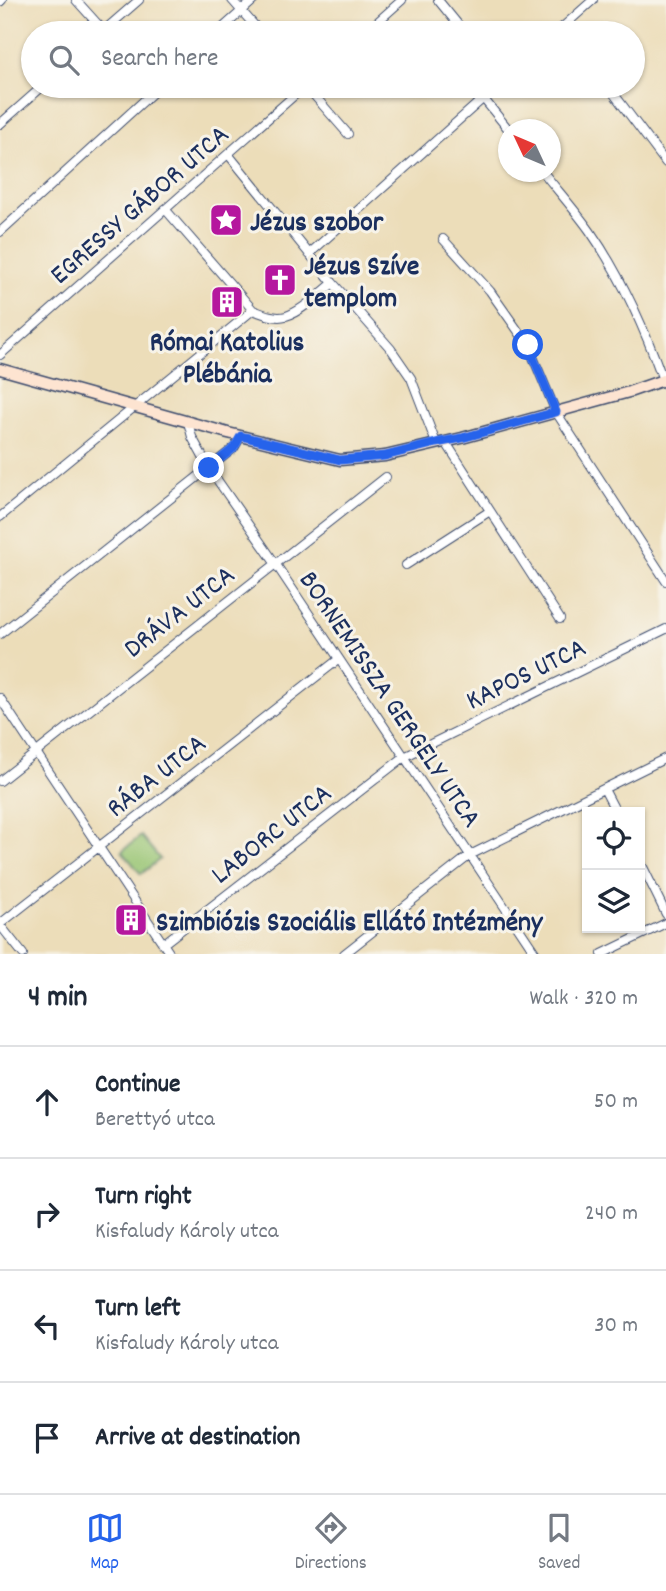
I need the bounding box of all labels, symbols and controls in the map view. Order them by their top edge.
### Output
search box [21,21,645,98]
icon: search [45,41,83,79]
text: Search here [101,41,219,78]
street label: EGRESSY GÁBOR UTCA [43,117,240,296]
north arrow [498,119,561,182]
place icon: Jézus szobor [207,201,245,239]
place label: Jézus szobor [250,205,384,245]
place label: Jézus Szíve templom [304,249,419,321]
church icon: Jézus Szíve templom [261,261,299,299]
building icon: Római Katolius Plébánia [208,283,246,321]
place label: Római Katolius Plébánia [150,325,304,397]
route start [512,329,543,360]
route end [193,452,224,483]
street label: DRÁVA UTCA [117,558,245,670]
street label: BORNEMISSZA GERGELY UTCA [287,564,489,837]
street label: KAPOS UTCA [460,630,594,723]
street label: RÁBA UTCA [100,726,216,830]
street label: LABORC UTCA [204,776,342,896]
map controls [582,807,645,933]
button: locate [582,807,645,870]
button: layers [582,870,645,933]
building icon: Szimbiózis Szociális Ellátó Intézmény [112,901,150,939]
place label: Szimbiózis Szociális Ellátó Intézmény [156,905,544,945]
text: 4 min [28,978,87,1021]
text: Walk · 320 m [529,983,638,1016]
text: Continue [95,1067,180,1104]
icon: ahead [28,1083,66,1121]
text: 50 m [594,1086,638,1119]
text: Berettyó utca [95,1104,215,1137]
text: Turn right [95,1179,192,1216]
icon: right [28,1195,66,1233]
text: 240 m [585,1198,638,1231]
text: Kisfaludy Károly utca [95,1216,279,1249]
text: Turn left [95,1291,181,1328]
icon: left [28,1307,66,1345]
text: 30 m [594,1310,638,1343]
text: Kisfaludy Károly utca [95,1328,279,1361]
icon: arrive [28,1419,66,1457]
text: Arrive at destination [95,1420,300,1457]
tab: Map [86,1509,124,1578]
tab: Directions [295,1509,367,1578]
tab: Saved [538,1509,580,1578]

